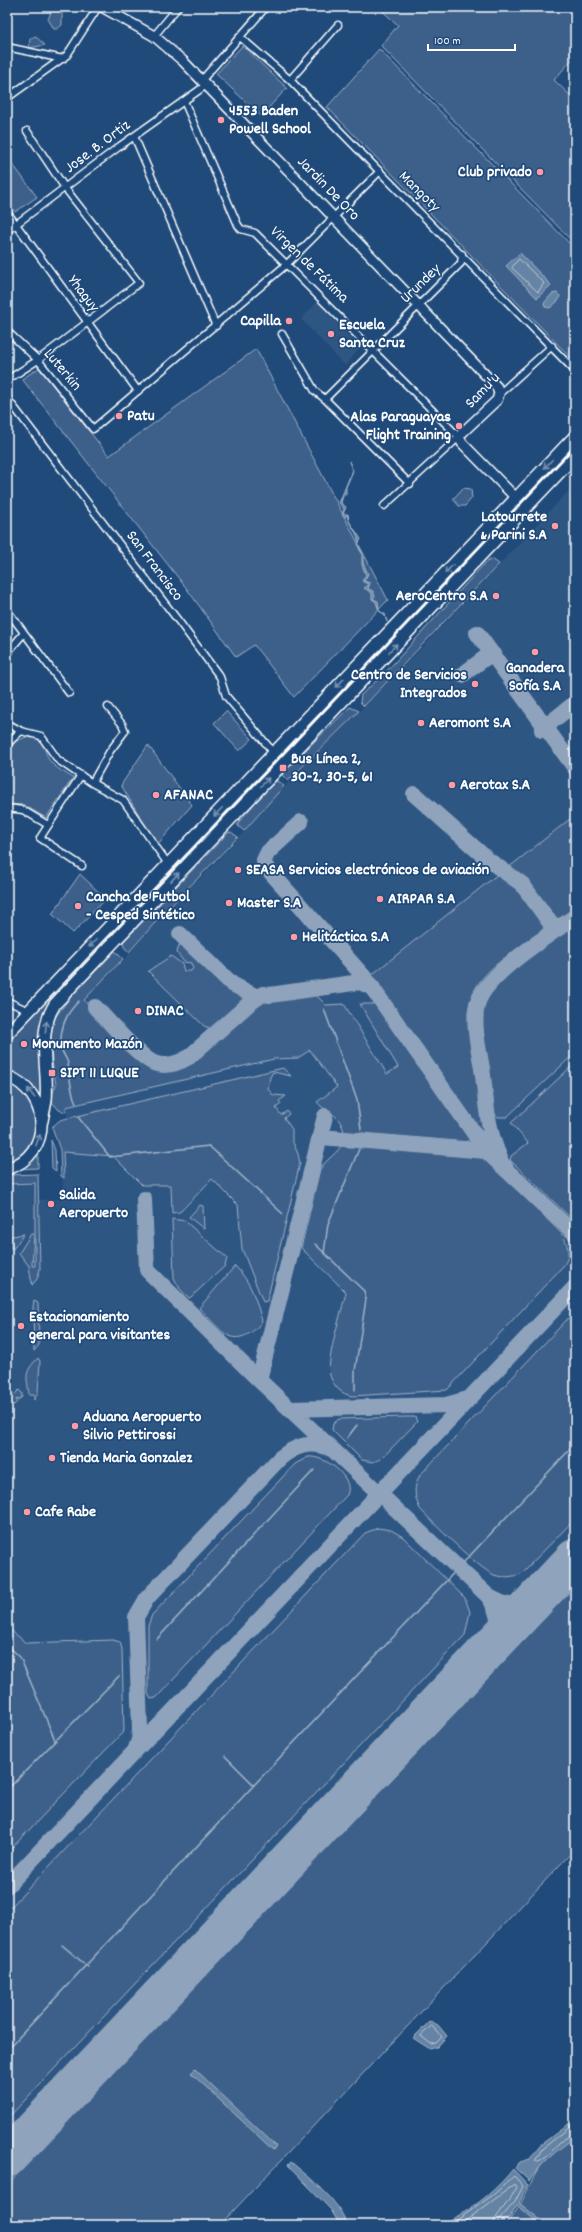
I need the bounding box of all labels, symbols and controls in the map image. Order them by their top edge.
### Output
scale bar [428,26,515,52]
text: 100 m [434,33,461,50]
place label: 4553 Baden Powell School [229,100,311,141]
street label: Jose. B. Ortiz [60,115,136,179]
marker: 4553 Baden Powell School [216,115,226,125]
street label: Jardin De Oro [291,152,365,226]
place label: Club privado [458,161,532,184]
street label: Mangoty [393,166,445,218]
marker: Club privado [535,167,545,177]
street label: Virgen de Fátima [264,221,354,309]
street label: Urundey [395,258,447,309]
street label: Yhaguy [61,271,105,318]
place label: Capilla [240,310,282,333]
place label: Escuela Santa Cruz [339,314,406,355]
marker: Capilla [284,316,294,326]
marker: Escuela Santa Cruz [326,329,336,339]
street label: Luterkin [37,344,87,396]
street label: Samu'u [460,368,506,414]
place label: Patu [127,405,155,428]
place label: Alas Paraguayas Flight Training [350,406,451,447]
marker: Patu [114,411,124,421]
marker: Alas Paraguayas Flight Training [454,421,464,431]
one-way arrow [543,459,553,469]
place label: Latourrete & Parini S.A [480,506,547,547]
marker: Latourrete & Parini S.A [550,521,560,531]
street label: San Francisco [120,526,188,606]
one-way arrow [444,564,454,574]
place label: AeroCentro S.A [396,585,488,608]
marker: AeroCentro S.A [491,591,501,601]
one-way arrow [388,643,398,653]
marker: Ganadera Sofía S.A [530,647,540,657]
place label: Ganadera Sofía S.A [506,657,566,698]
place label: Centro de Servicios Integrados [351,664,467,705]
one-way arrow [335,678,345,688]
marker: Centro de Servicios Integrados [470,679,480,689]
place label: Aeromont S.A [429,712,512,735]
marker: Aeromont S.A [416,718,426,728]
place label: Bus Línea 2, 30-2, 30-5, 61 [291,748,373,789]
marker: Bus Línea 2, 30-2, 30-5, 61 [278,763,288,773]
place label: Aerotax S.A [460,774,531,797]
one-way arrow [260,777,269,788]
marker: Aerotax S.A [447,780,457,790]
place label: AFANAC [164,784,213,807]
marker: AFANAC [151,790,161,800]
one-way arrow [213,807,223,817]
place label: SEASA Servicios electrónicos de aviación [246,859,489,882]
marker: SEASA Servicios electrónicos de aviación [233,865,243,875]
one-way arrow [170,872,180,882]
place label: Cancha de Futbol - Cesped Sintético [86,886,195,927]
place label: AIRPAR S.A [388,888,456,911]
place label: Master S.A [237,892,302,915]
marker: AIRPAR S.A [375,894,385,904]
marker: Master S.A [224,898,234,908]
marker: Cancha de Futbol - Cesped Sintético [73,901,83,911]
place label: Helitáctica S.A [302,926,389,949]
marker: Helitáctica S.A [289,932,299,942]
one-way arrow [88,938,98,948]
place label: DINAC [146,1000,184,1023]
marker: DINAC [133,1006,143,1016]
one-way arrow [42,1020,50,1033]
place label: Monumento Mazón [32,1033,142,1056]
marker: Monumento Mazón [19,1039,29,1049]
place label: SIPT 11 LUQUE [60,1062,139,1085]
marker: SIPT 11 LUQUE [47,1068,57,1078]
one-way arrow [27,1088,35,1099]
one-way arrow [34,1135,42,1147]
place label: Salida Aeropuerto [59,1184,128,1225]
marker: Salida Aeropuerto [46,1199,56,1209]
place label: Estacionamiento general para visitantes [29,1306,170,1347]
marker: Estacionamiento general para visitantes [16,1321,26,1331]
place label: Aduana Aeropuerto Silvio Pettirossi [83,1406,201,1447]
marker: Aduana Aeropuerto Silvio Pettirossi [70,1421,80,1431]
place label: Tienda Maria Gonzalez [60,1447,193,1470]
marker: Tienda Maria Gonzalez [47,1453,57,1463]
place label: Cafe Rabe [35,1501,96,1524]
marker: Cafe Rabe [22,1507,32,1517]

